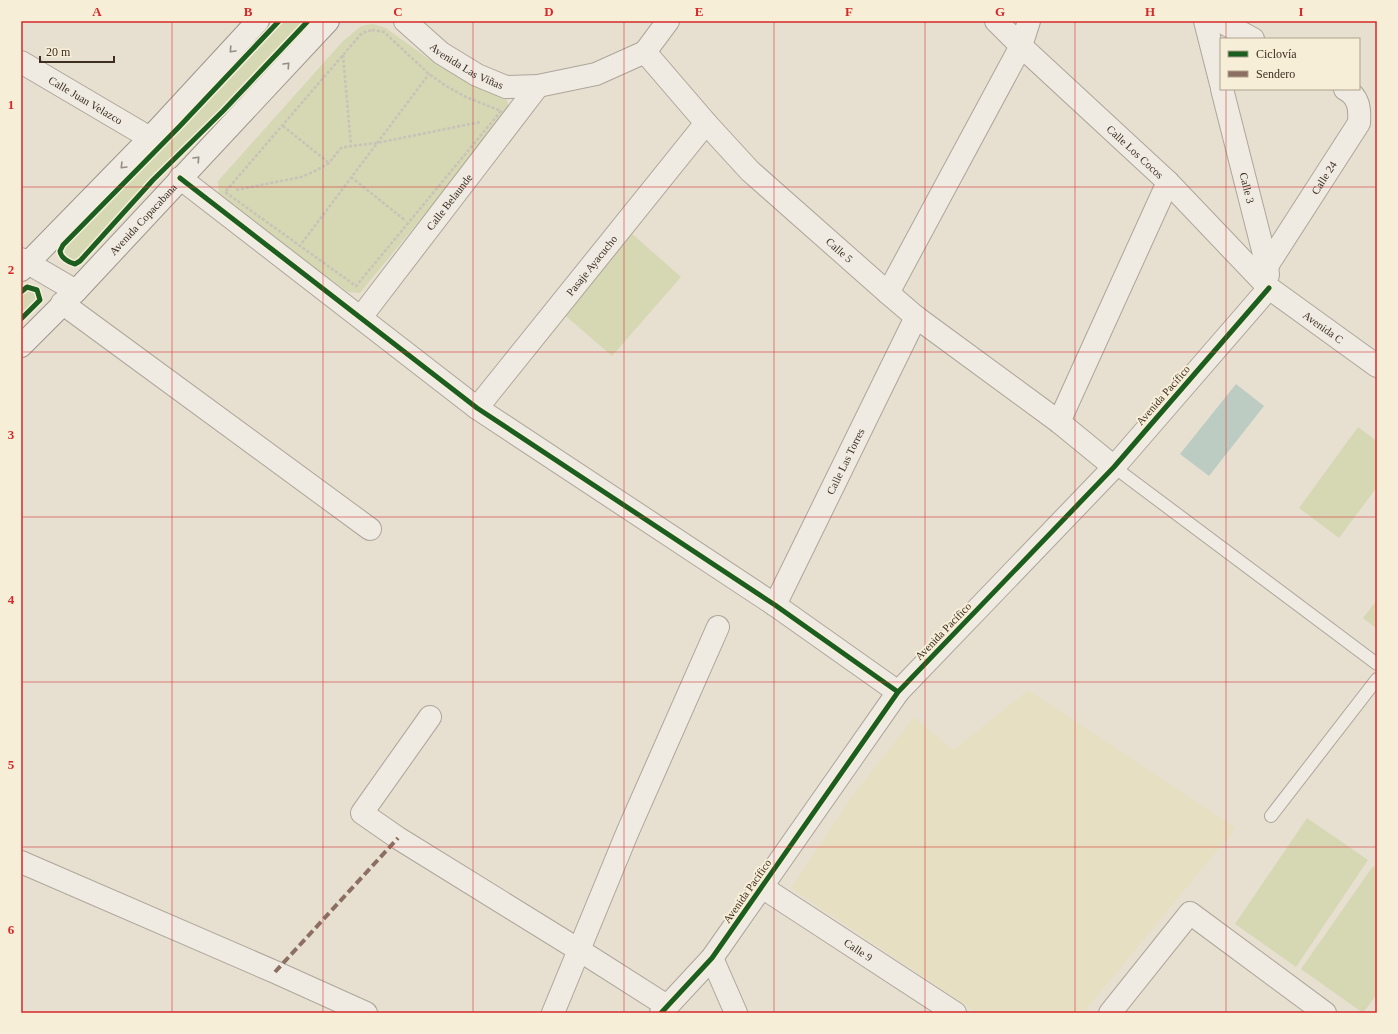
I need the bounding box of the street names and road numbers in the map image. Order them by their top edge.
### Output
street label: Avenida Las Viñas [428,40,505,91]
street label: Calle Juan Velazco [47,74,125,127]
street label: Calle Los Cocos [1104,123,1166,181]
street label: Calle 24 [1309,158,1339,197]
street label: Calle Belaunde [424,171,475,232]
street label: Calle 3 [1237,171,1257,205]
street label: Avenida Copacabana [107,181,179,257]
street label: Pasaje Ayacucho [564,232,620,298]
street label: Calle 5 [824,235,856,265]
street label: Avenida C [1301,309,1346,346]
street label: Avenida Pacífico [1134,362,1193,427]
street label: Calle Las Torres [824,426,867,496]
street label: Avenida Pacífico [913,599,974,662]
street label: Avenida Pacífico [721,856,774,925]
street label: Calle 9 [842,936,875,964]

